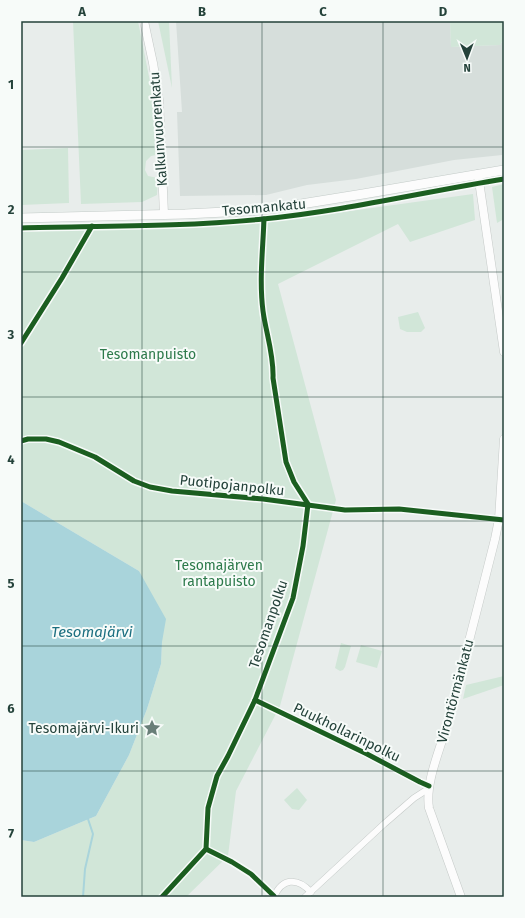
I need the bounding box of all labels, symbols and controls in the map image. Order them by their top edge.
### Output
text: A [77,4,86,19]
text: B [198,4,206,19]
text: C [319,4,327,19]
text: D [439,4,448,19]
north arrow [447,38,487,78]
text: N [463,61,471,74]
street label: Kalkunvuorenkatu [146,71,171,187]
text: 1 [8,77,14,92]
street label: Tesomankatu [221,195,307,220]
text: 2 [8,202,15,217]
text: 3 [7,327,15,342]
park label: Tesomanpuisto [100,346,196,363]
text: 4 [7,452,15,467]
street label: Puotipojanpolku [179,472,285,499]
park label: Tesomajärven rantapuisto [175,557,263,590]
text: 5 [8,576,15,591]
street label: Tesomanpolku [245,578,292,671]
water label: Tesomajärvi [51,623,133,641]
street label: Virontörmänkatu [433,637,478,745]
street label: Puukhollarinpolku [291,699,403,766]
text: 6 [7,701,15,716]
place icon: Tesomajärvi-Ikuri [142,718,162,738]
place label: Tesomajärvi-Ikuri [29,720,139,737]
text: 7 [8,826,14,841]

